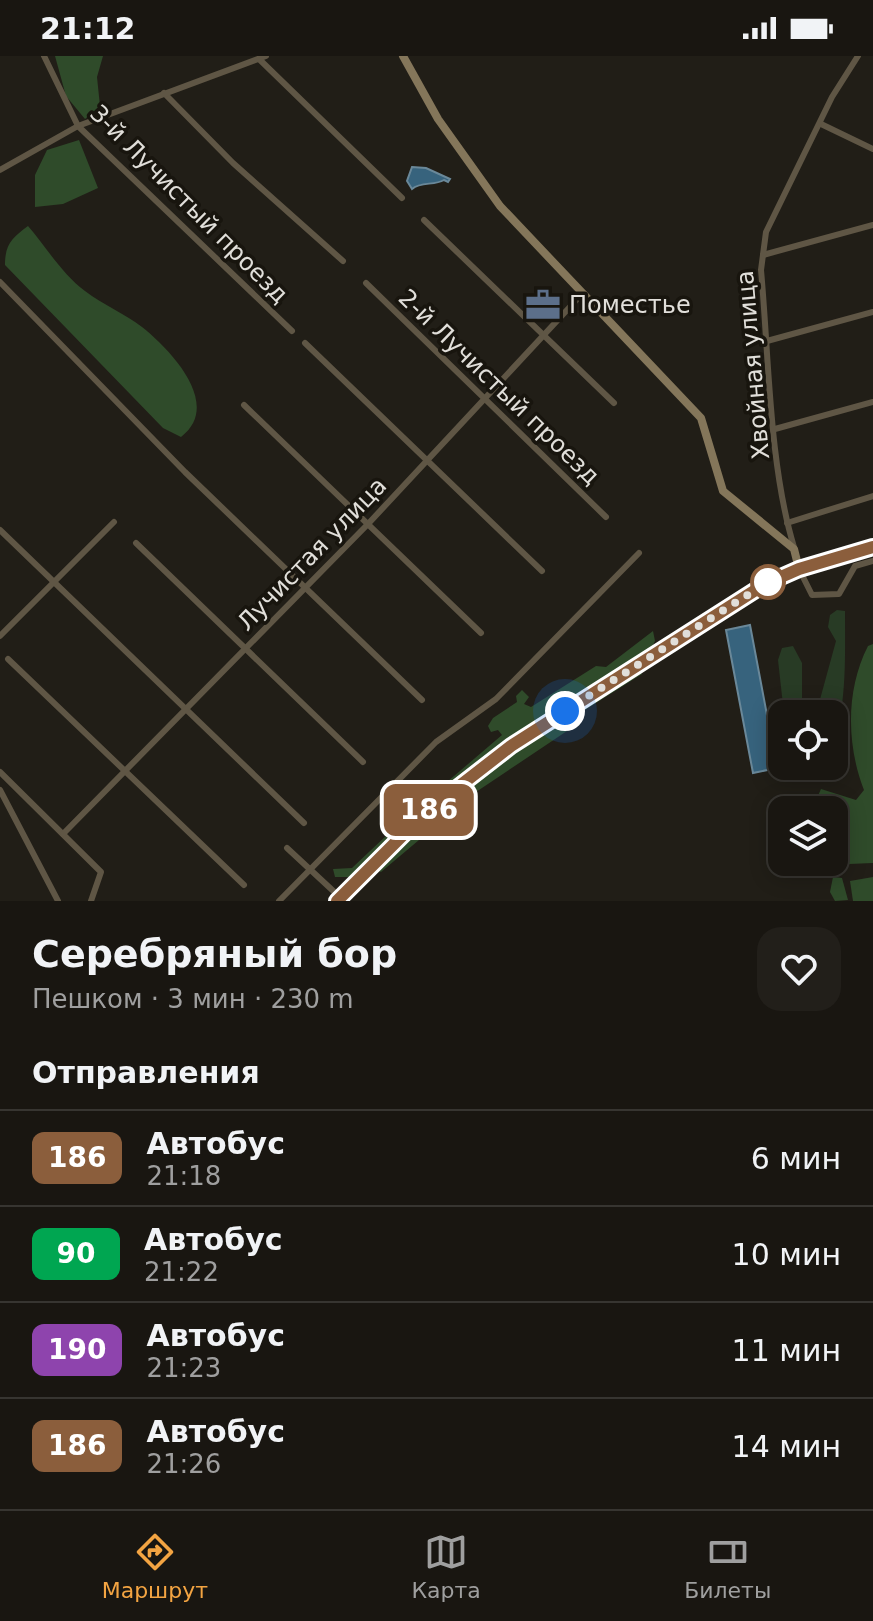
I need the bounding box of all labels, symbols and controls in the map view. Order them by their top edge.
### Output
text: 21:12 [40,11,136,46]
street label: 3-й Лучистый проезд [84,99,294,309]
street label: Хвойная улица [731,269,775,461]
street label: 2-й Лучистый проезд [393,284,605,490]
office icon: Поместье [524,286,562,324]
place label: Поместье [569,291,691,319]
street label: Лучистая улица [232,472,392,636]
unlabelled marker [751,565,785,599]
your location [545,691,585,731]
map controls [768,700,848,876]
button: locate [768,700,848,780]
line badge: 186 [383,784,475,836]
text: 186 [400,793,458,826]
button: layers [768,796,848,876]
button: heart [757,927,841,1011]
text: Серебряный бор [32,932,397,976]
text: Пешком · 3 мин · 230 m [32,984,354,1014]
text: Отправления [32,1055,260,1090]
text: Автобус [146,1126,285,1161]
text: 186 [48,1141,106,1174]
text: 6 мин [751,1141,841,1176]
text: 21:18 [146,1161,221,1191]
text: Автобус [144,1222,283,1257]
text: 90 [57,1237,95,1270]
text: 10 мин [732,1237,841,1272]
text: 21:22 [144,1257,219,1287]
text: Автобус [146,1318,285,1353]
text: 190 [48,1333,106,1366]
text: 11 мин [732,1333,841,1368]
text: 21:23 [146,1353,221,1383]
text: Автобус [146,1414,285,1449]
text: 186 [48,1429,106,1462]
text: 14 мин [732,1429,841,1464]
text: 21:26 [146,1449,221,1479]
tab: Маршрут [102,1530,208,1603]
tab: Карта [411,1530,481,1603]
tab: Билеты [684,1530,771,1603]

